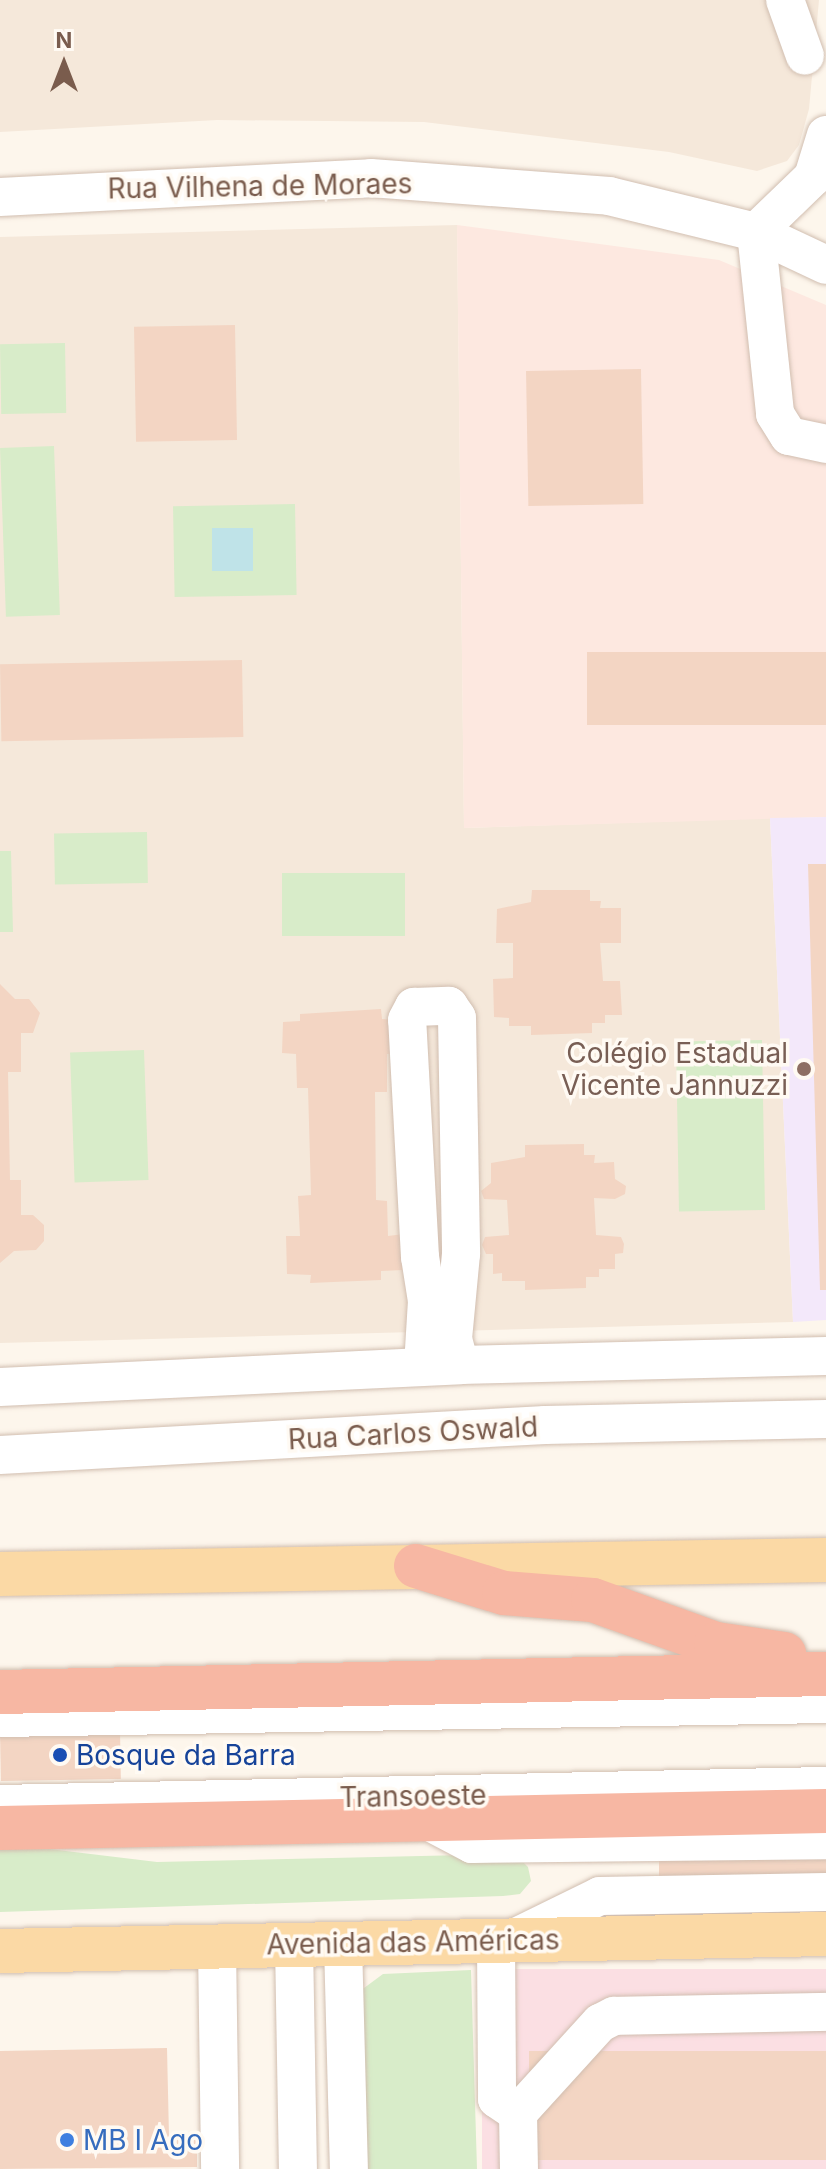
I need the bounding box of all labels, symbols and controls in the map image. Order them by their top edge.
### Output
north arrow [24,24,104,104]
text: N [56,27,72,53]
street label: Rua Vilhena de Moraes [107,167,413,205]
place label: Colégio Estadual Vicente Jannuzzi [561,1036,788,1102]
marker: Colégio Estadual Vicente Jannuzzi [795,1060,813,1078]
street label: Rua Carlos Oswald [287,1410,539,1456]
place label: Bosque da Barra [76,1738,296,1772]
marker: Bosque da Barra [51,1746,69,1764]
street label: Transoeste [339,1778,487,1814]
street label: Avenida das Américas [266,1923,560,1961]
place label: MB I Ago [83,2123,203,2157]
marker: MB I Ago [58,2131,76,2149]

